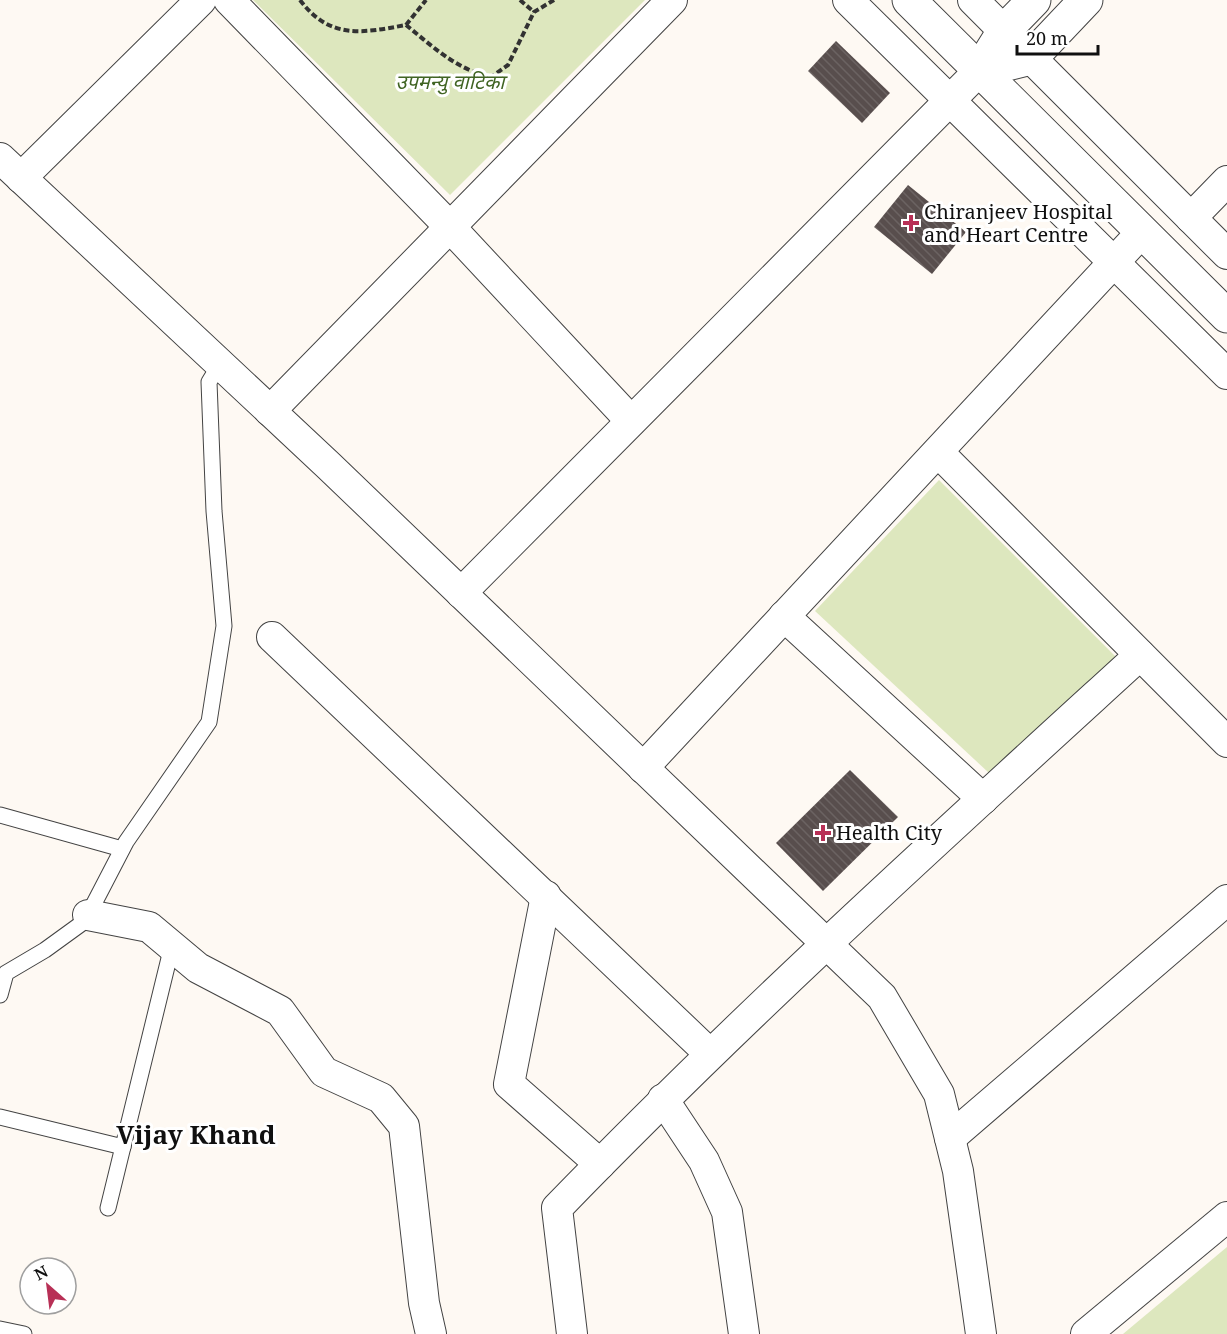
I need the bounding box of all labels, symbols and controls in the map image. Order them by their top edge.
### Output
scale bar [1017,18,1098,56]
text: 20 m [1026,26,1068,50]
park label: उपमन्यु वाटिका [395,68,508,95]
place label: Chiranjeev Hospital and Heart Centre [924,198,1112,248]
marker: Chiranjeev Hospital and Heart Centre [902,214,920,232]
place label: Health City [836,819,943,846]
marker: Health City [814,824,832,842]
district label: Vijay Khand [116,1116,276,1152]
north arrow [18,1256,78,1316]
text: N [30,1260,52,1285]

